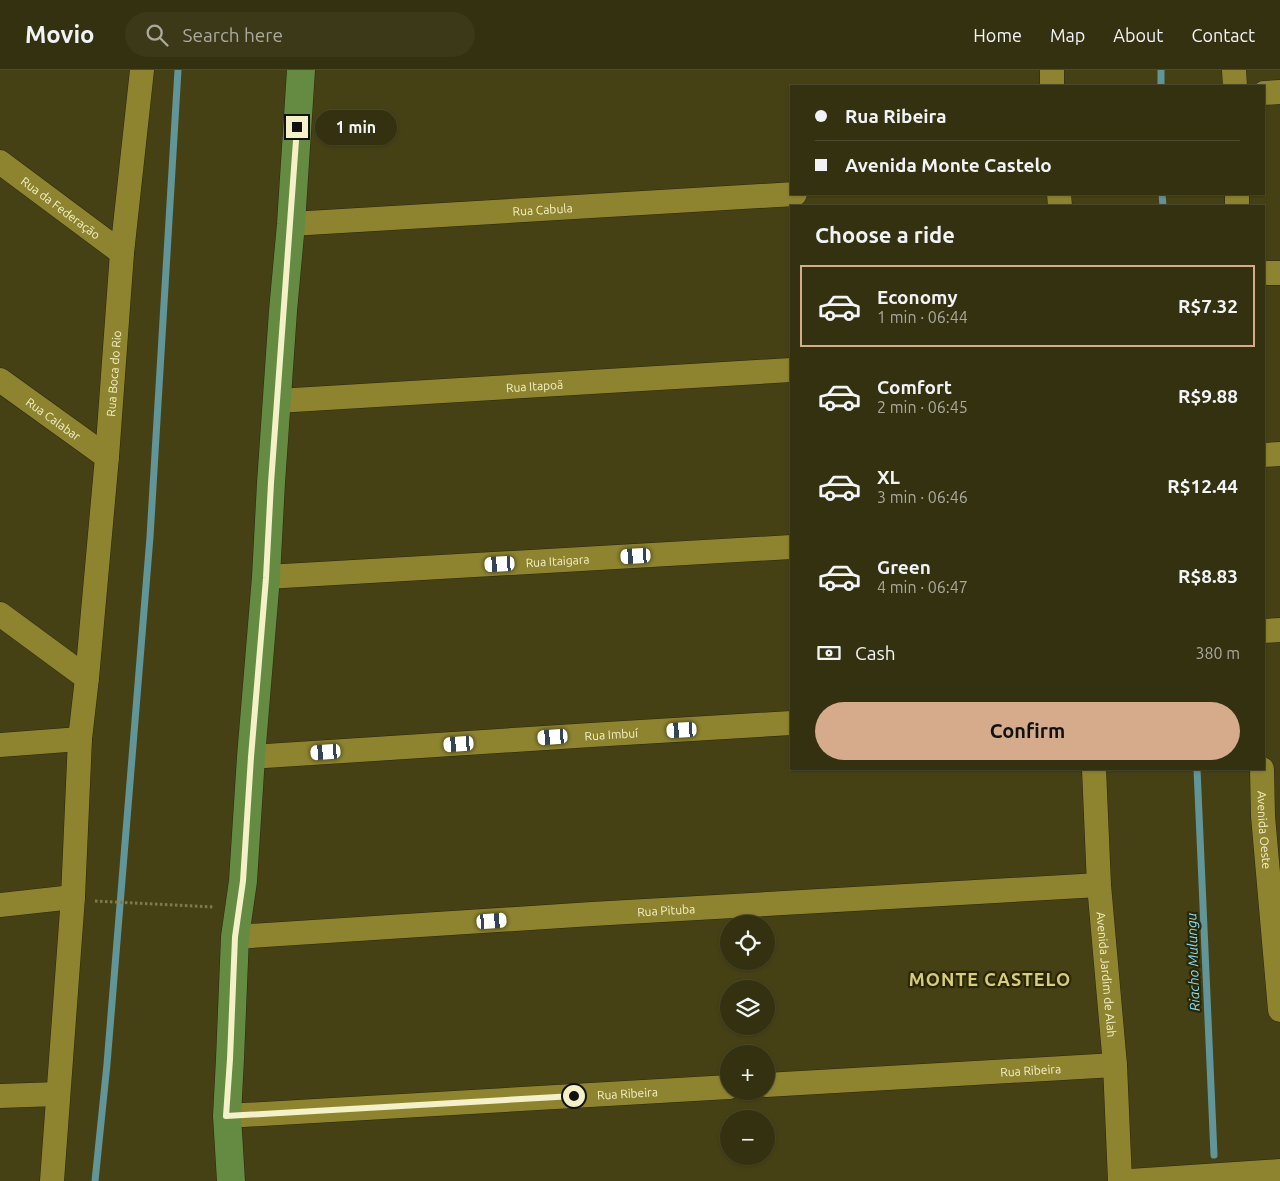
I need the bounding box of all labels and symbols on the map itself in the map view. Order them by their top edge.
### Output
callout: 1 min [314,110,397,144]
route end [286,116,308,138]
street label: Rua da Federação [19,174,103,241]
street label: Rua Cabula [512,201,573,217]
street label: Rua Boca do Rio [103,330,123,417]
street label: Rua Itapoã [505,377,564,394]
street label: Rua Calabar [24,395,84,443]
car [620,548,651,564]
street label: Rua Itaigara [525,552,590,569]
car [484,556,515,572]
car [666,722,697,738]
street label: Rua Imbuí [584,726,639,742]
car [537,728,568,746]
car [443,735,474,753]
car [310,743,341,761]
street label: Avenida Oeste [1256,791,1274,870]
street label: Rua Pituba [637,902,696,918]
street label: Avenida Jardim de Alah [1095,911,1119,1038]
car [476,912,507,930]
water label: Riacho Mulungu [1183,912,1203,1012]
district label: MONTE CASTELO [909,969,1071,989]
street label: Rua Ribeira [1000,1062,1061,1078]
route start [563,1085,585,1107]
street label: Rua Ribeira [597,1085,658,1101]

